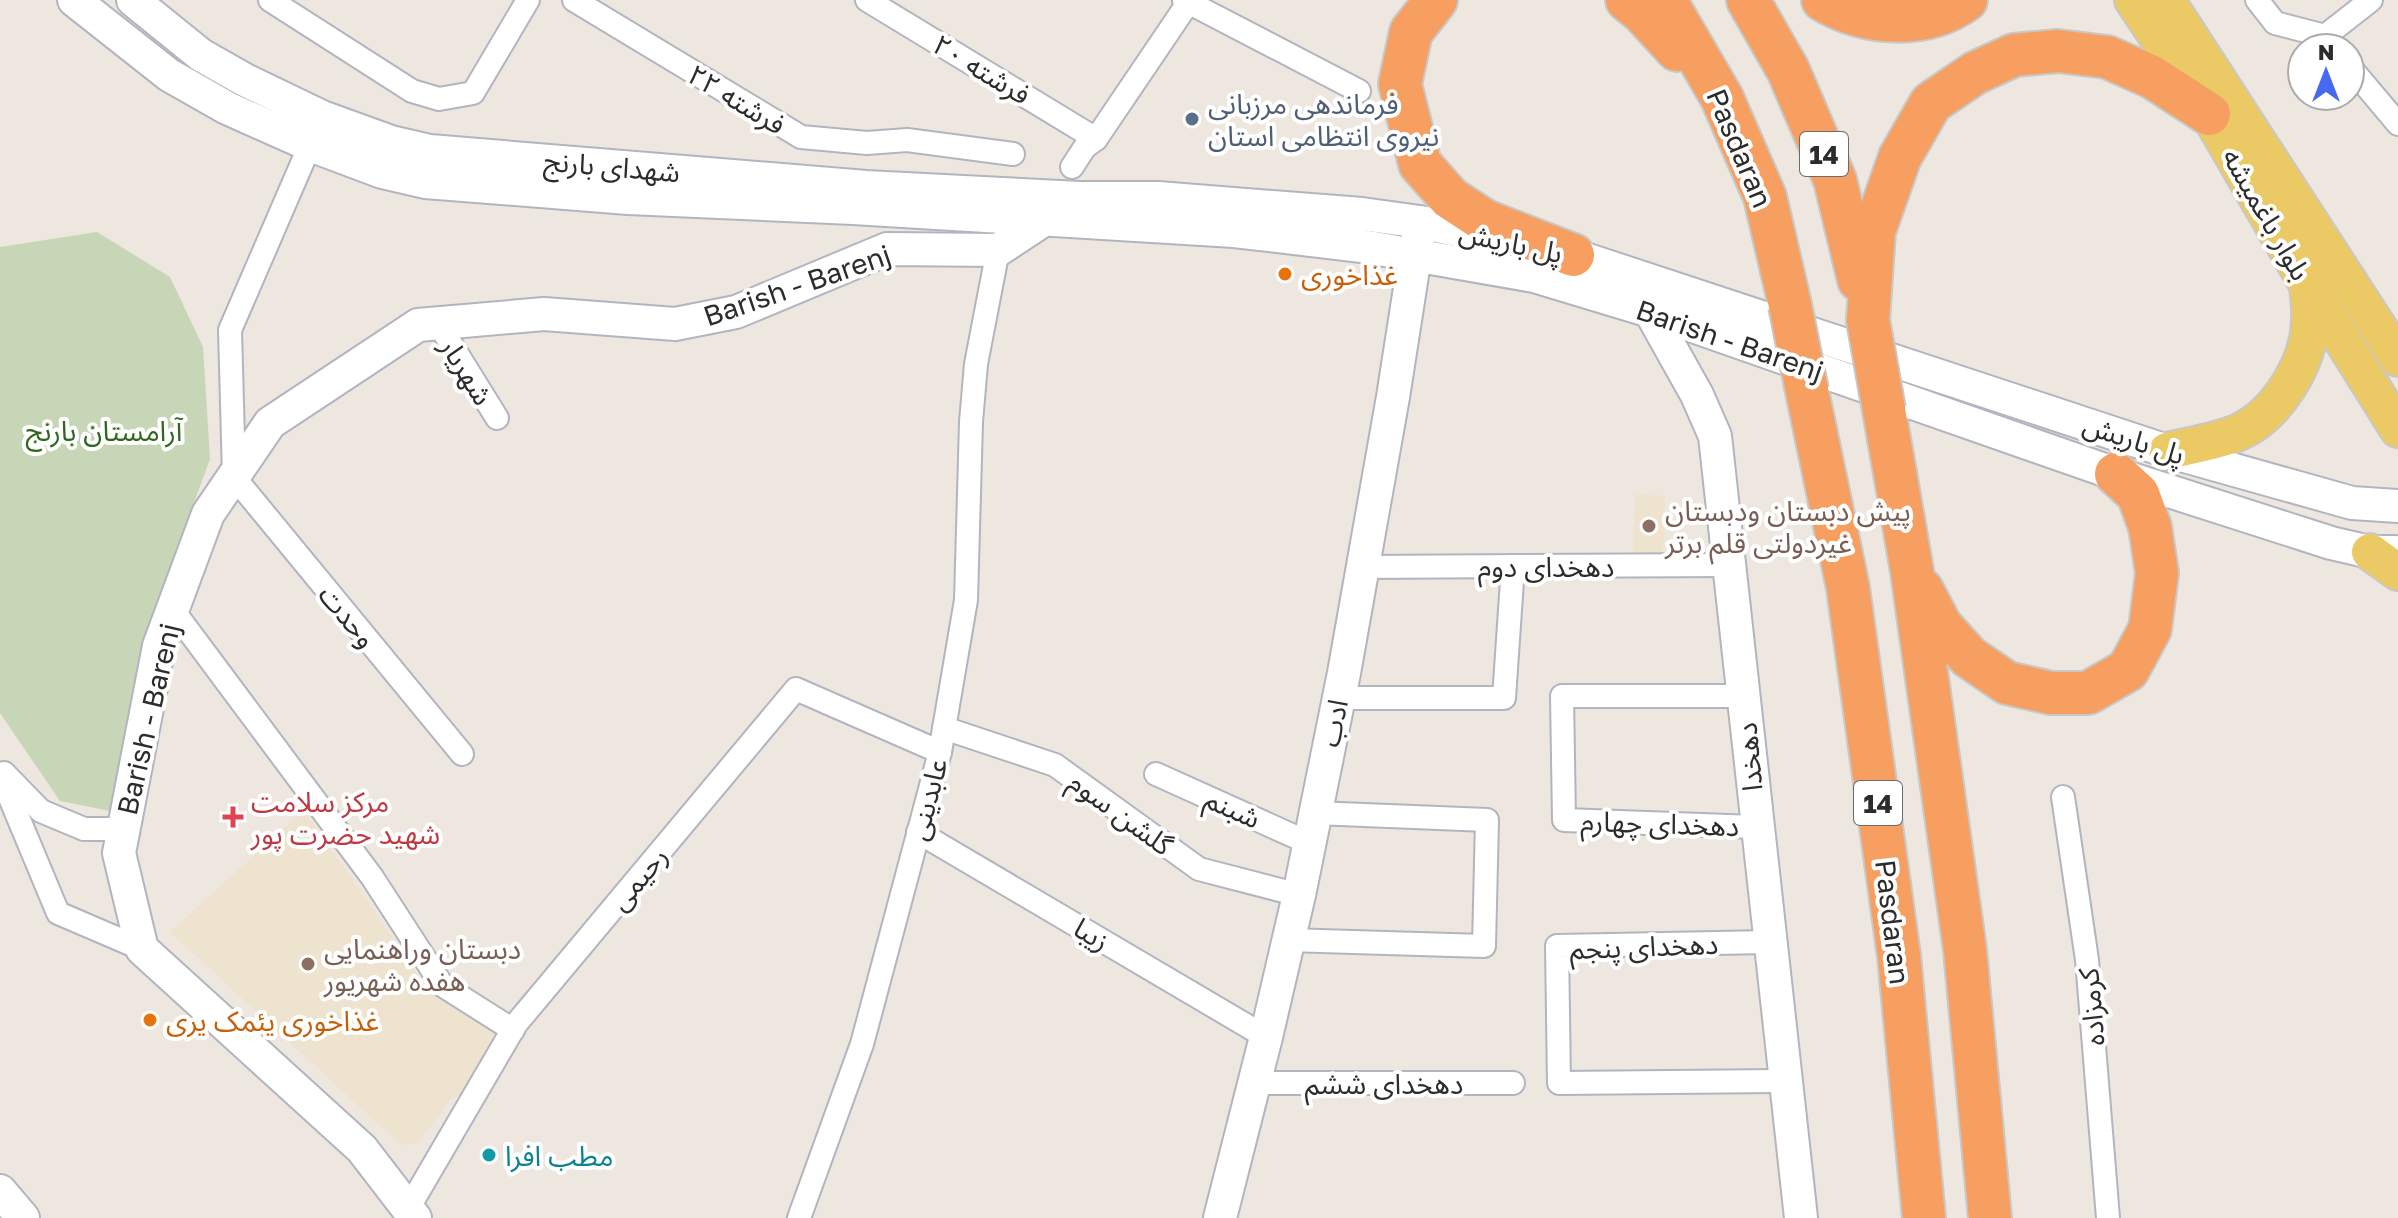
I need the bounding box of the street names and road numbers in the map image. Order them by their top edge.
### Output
street label: ۲۰ فرشته [927,27,1037,112]
street label: ۲۲ فرشته [682,57,792,142]
street label: Pasdaran [1700,84,1780,212]
road number: 14 [1800,132,1848,176]
street label: بلوار باغمیشه [2215,142,2318,286]
street label: شهدای بارنج [542,144,682,193]
street label: پل باریش [1456,215,1566,271]
street label: Barish - Barenj [699,238,895,332]
street label: Barish - Barenj [1632,293,1828,387]
street label: شهریار [432,330,500,411]
street label: پل باریش [2078,407,2189,473]
street label: دهخدای دوم [1478,550,1614,588]
street label: وحدت [312,578,384,655]
street label: Barish - Barenj [110,620,186,818]
street label: ادب [1312,696,1354,750]
street label: دهخدا [1730,721,1768,793]
street label: عابدینی [900,755,955,844]
street label: گلشن سوم [1060,764,1180,866]
street label: شبنم [1198,781,1266,840]
road number: 14 [1854,781,1902,825]
street label: دهخدای چهارم [1580,804,1740,847]
street label: رحیمی [602,839,675,917]
street label: Pasdaran [1869,858,1917,986]
street label: زیبا [1068,911,1116,958]
street label: دهخدای پنجم [1569,927,1719,971]
street label: کرمزاده [2071,966,2112,1047]
street label: دهخدای ششم [1305,1067,1463,1106]

